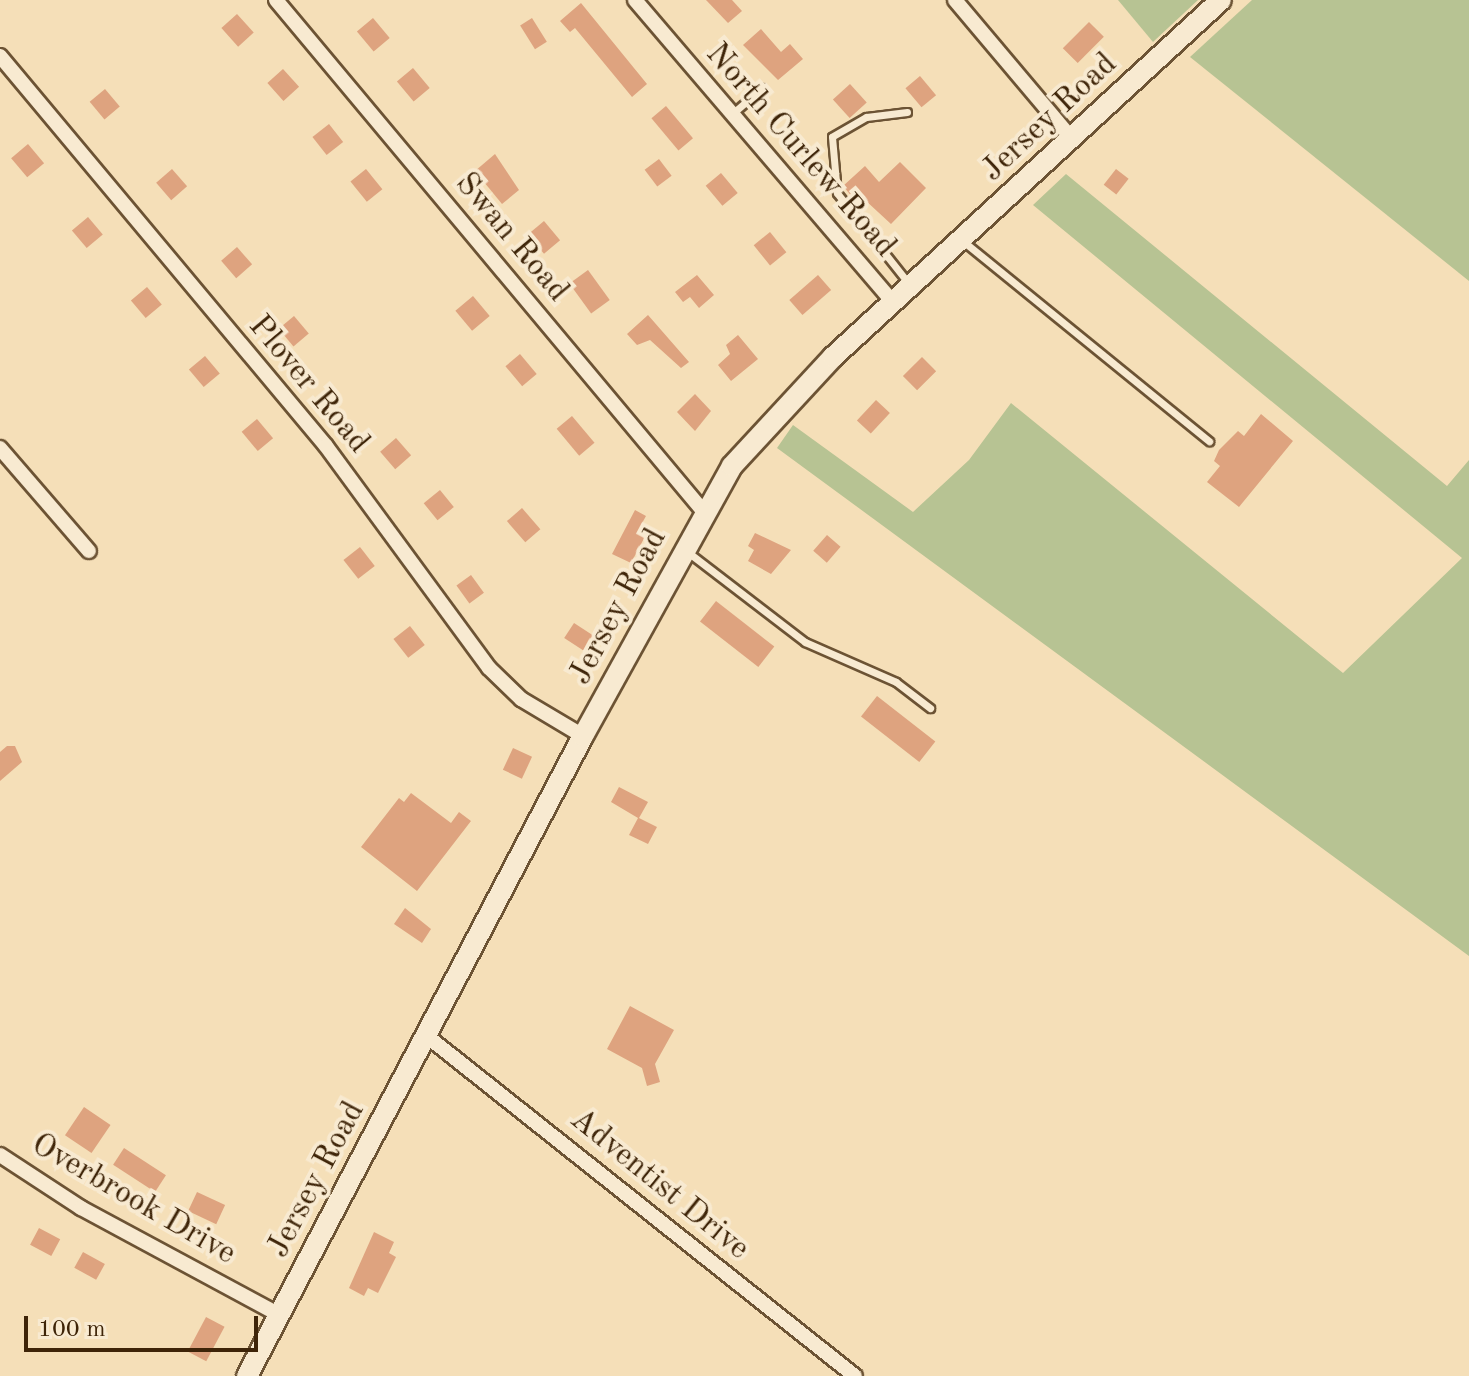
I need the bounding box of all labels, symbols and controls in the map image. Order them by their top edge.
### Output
street label: North Curlew Road [697,36,903,266]
street label: Jersey Road [974,46,1126,190]
street label: Swan Road [446,166,576,310]
street label: Plover Road [239,308,377,462]
street label: Jersey Road [562,523,676,691]
street label: Jersey Road [260,1096,374,1264]
street label: Adventist Drive [562,1101,756,1269]
street label: Overbrook Drive [24,1126,242,1274]
scale bar [28,1300,262,1350]
text: 100 m [38,1318,106,1342]

